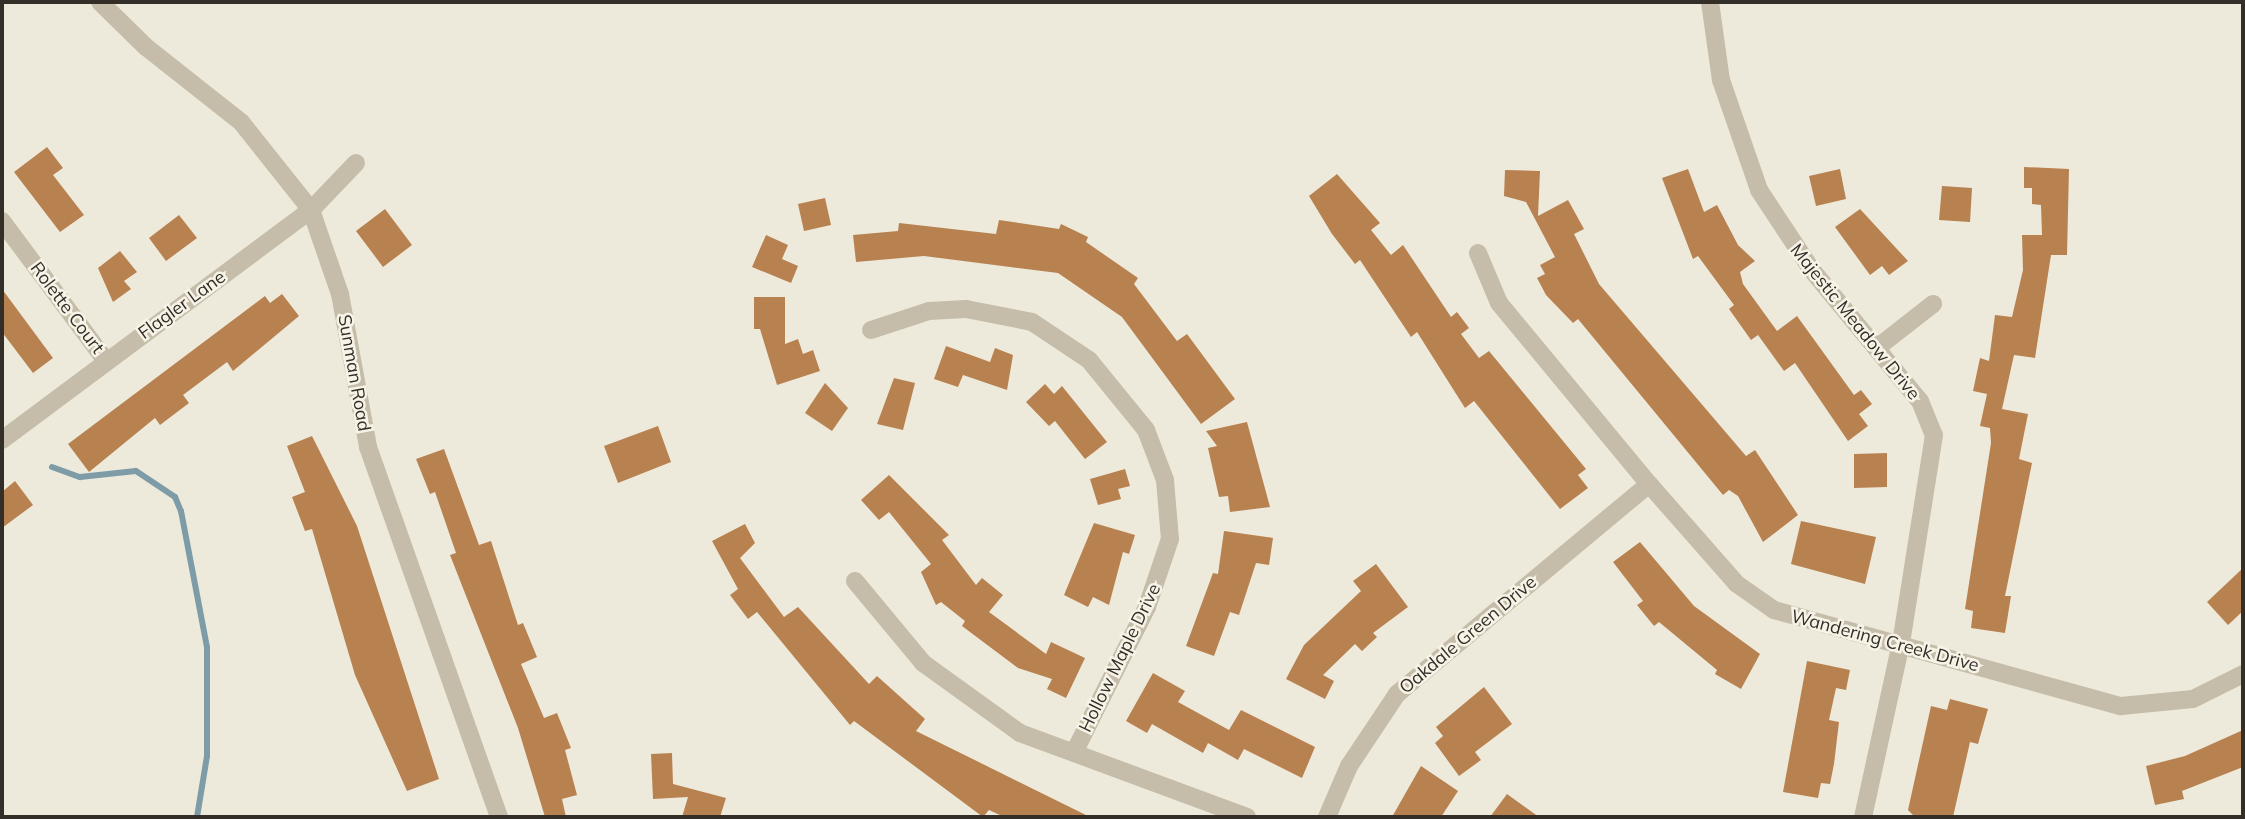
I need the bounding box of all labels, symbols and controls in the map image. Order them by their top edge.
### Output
street label: Majestic Meadow Drive [1786,240,1924,404]
street label: Rolette Court [26,258,108,358]
street label: Flagler Lane [134,266,230,344]
street label: Sunman Road [333,313,375,433]
street label: Oakdale Green Drive [1395,571,1541,699]
street label: Hollow Maple Drive [1075,580,1165,736]
street label: Wandering Creek Drive [1789,606,1981,676]

